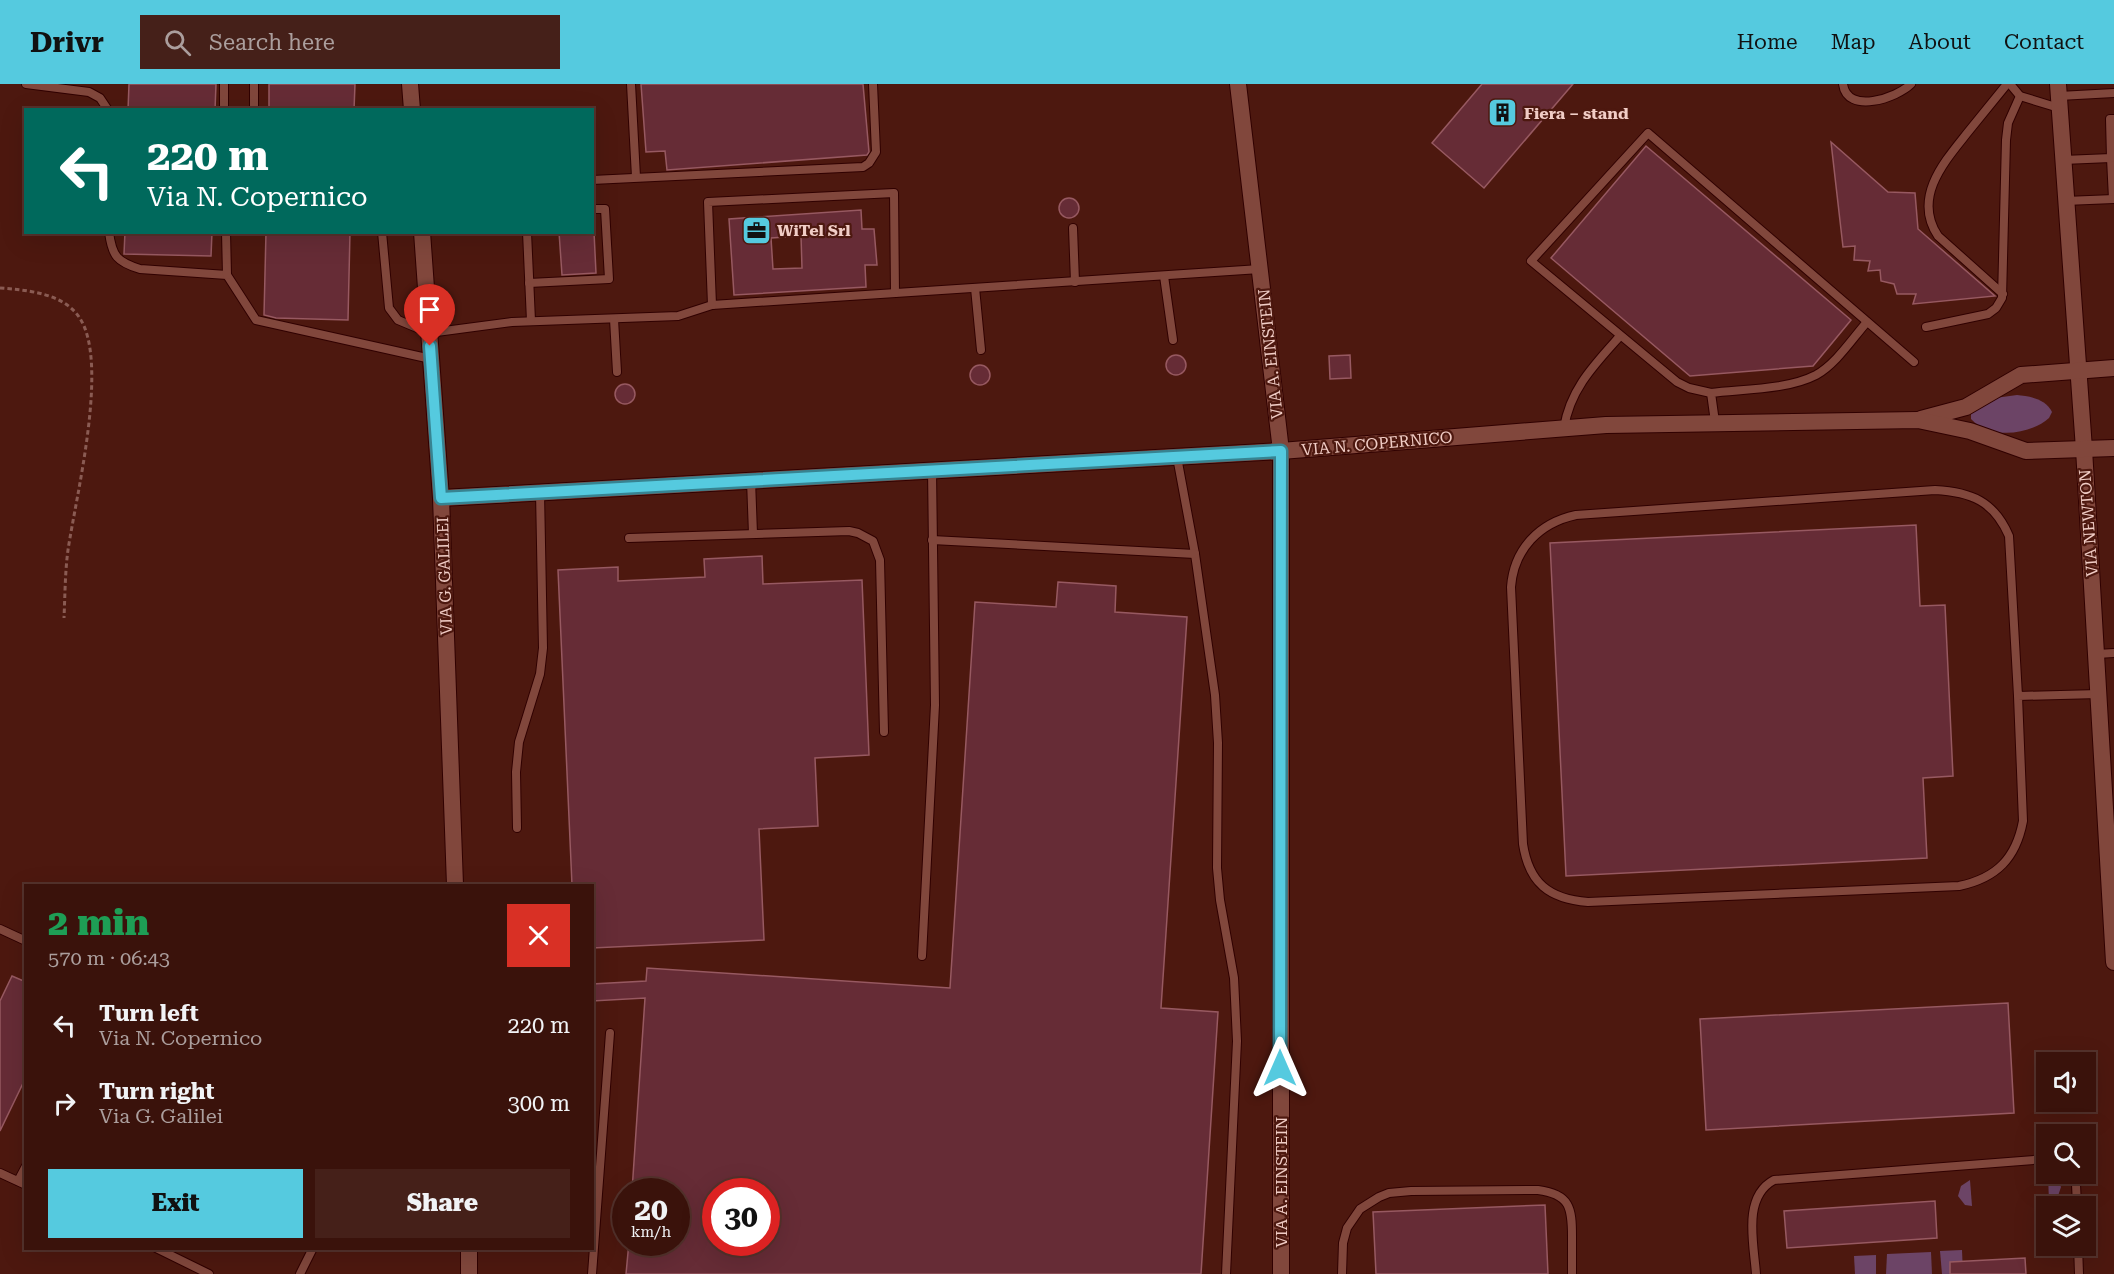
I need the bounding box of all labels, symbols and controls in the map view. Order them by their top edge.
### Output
search box [140,15,560,69]
text: Drivr [30,26,104,59]
icon: search [161,26,194,59]
text: Search here [209,30,335,55]
text: Home [1737,30,1798,54]
text: Map [1831,30,1876,54]
text: About [1909,30,1971,54]
text: Contact [2004,30,2084,54]
building icon: Fiera – stand [1487,97,1519,129]
place label: Fiera – stand [1524,104,1629,123]
text: 220 m [147,131,269,180]
icon: left [48,132,126,210]
text: Via N. Copernico [147,181,368,213]
office icon: WiTel Srl [740,214,772,246]
place label: WiTel Srl [777,221,851,240]
pin [404,284,455,346]
street label: VIA A. EINSTEIN [1254,288,1287,420]
icon: arrive [413,293,446,326]
street label: VIA N. COPERNICO [1301,427,1453,460]
street label: VIA NEWTON [2075,468,2102,577]
street label: VIA G. GALILEI [433,517,456,635]
text: 2 min [48,902,149,944]
button: close [507,904,570,967]
text: 570 m · 06:43 [48,946,170,970]
text: Turn left [99,1001,199,1026]
icon: left [48,1009,81,1042]
text: 220 m [507,1013,570,1038]
text: Via N. Copernico [99,1026,262,1050]
position arrow [1248,1036,1312,1100]
map controls [2036,1052,2096,1256]
button: sound [2036,1052,2096,1112]
text: Turn right [99,1079,214,1104]
icon: right [48,1087,81,1120]
text: 300 m [507,1091,570,1116]
text: Via G. Galilei [99,1104,223,1128]
street label: VIA A. EINSTEIN [1272,1116,1291,1247]
button: search [2036,1124,2096,1184]
button: Exit [48,1169,303,1238]
button: Share [315,1169,570,1238]
speed limit sign: 30 [702,1178,780,1256]
text: 20 [634,1192,668,1227]
button: layers [2036,1196,2096,1256]
text: km/h [631,1223,671,1241]

